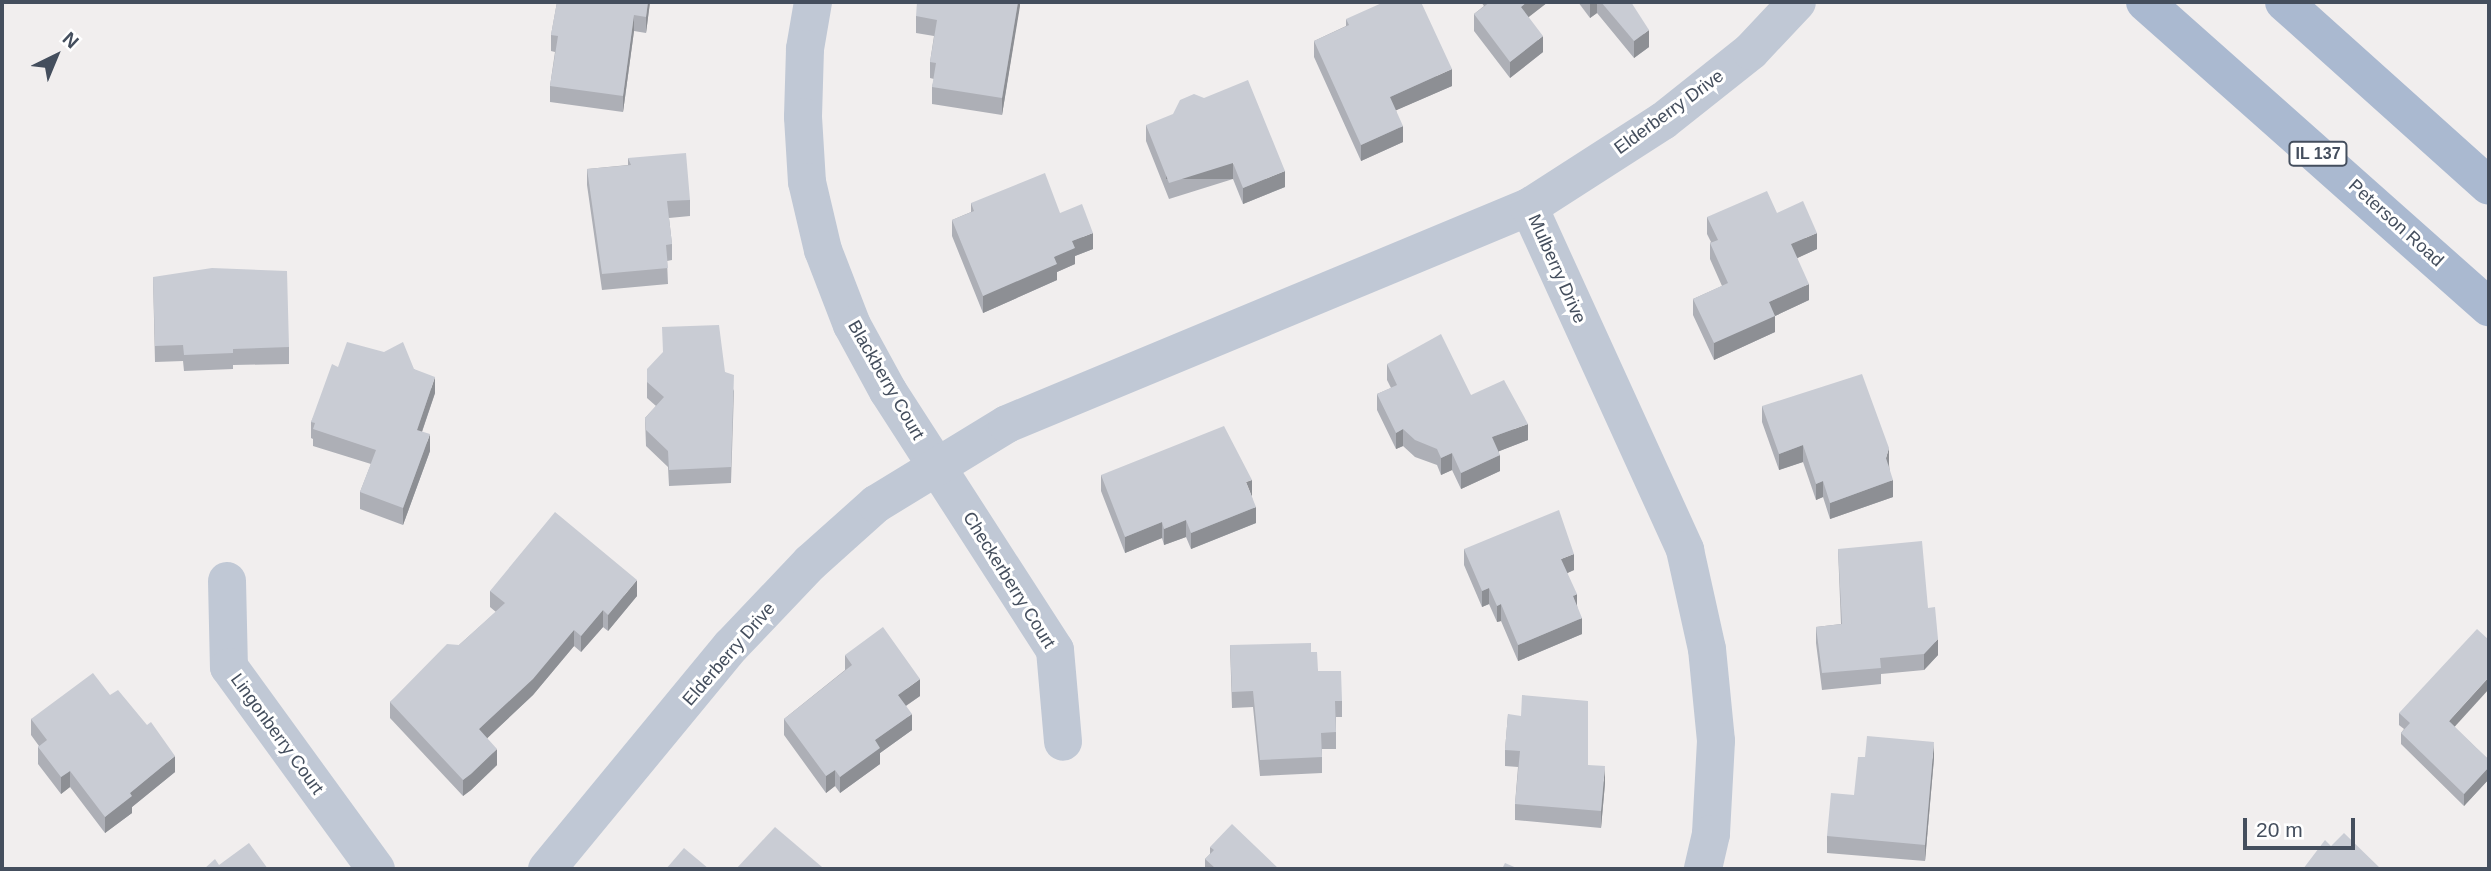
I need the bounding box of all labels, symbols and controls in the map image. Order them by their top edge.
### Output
north arrow [21,21,91,91]
text: N [58,28,83,53]
street label: Elderberry Drive [1610,65,1728,159]
road number: IL 137 [2288,142,2348,166]
street label: Peterson Road [2344,175,2448,271]
street label: Mulberry Drive [1523,211,1591,327]
street label: Blackberry Court [843,317,929,443]
street label: Checkerberry Court [958,508,1060,652]
street label: Elderberry Drive [678,598,780,710]
street label: Lingonberry Court [226,669,328,799]
scale bar [2246,804,2358,848]
text: 20 m [2256,818,2303,841]

